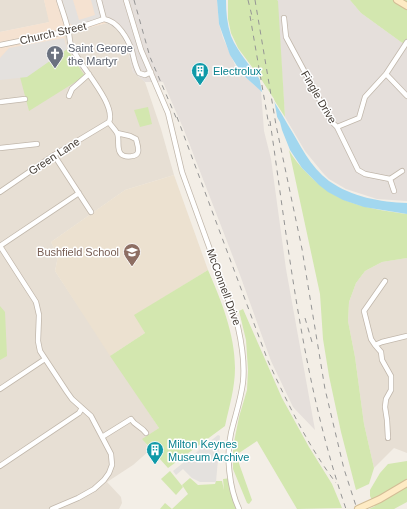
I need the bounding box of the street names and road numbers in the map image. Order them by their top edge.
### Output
street label: Church Street [19,20,87,46]
street label: Fingle Drive [299,69,339,125]
street label: Green Lane [26,135,82,177]
street label: McConnell Drive [205,247,243,327]

